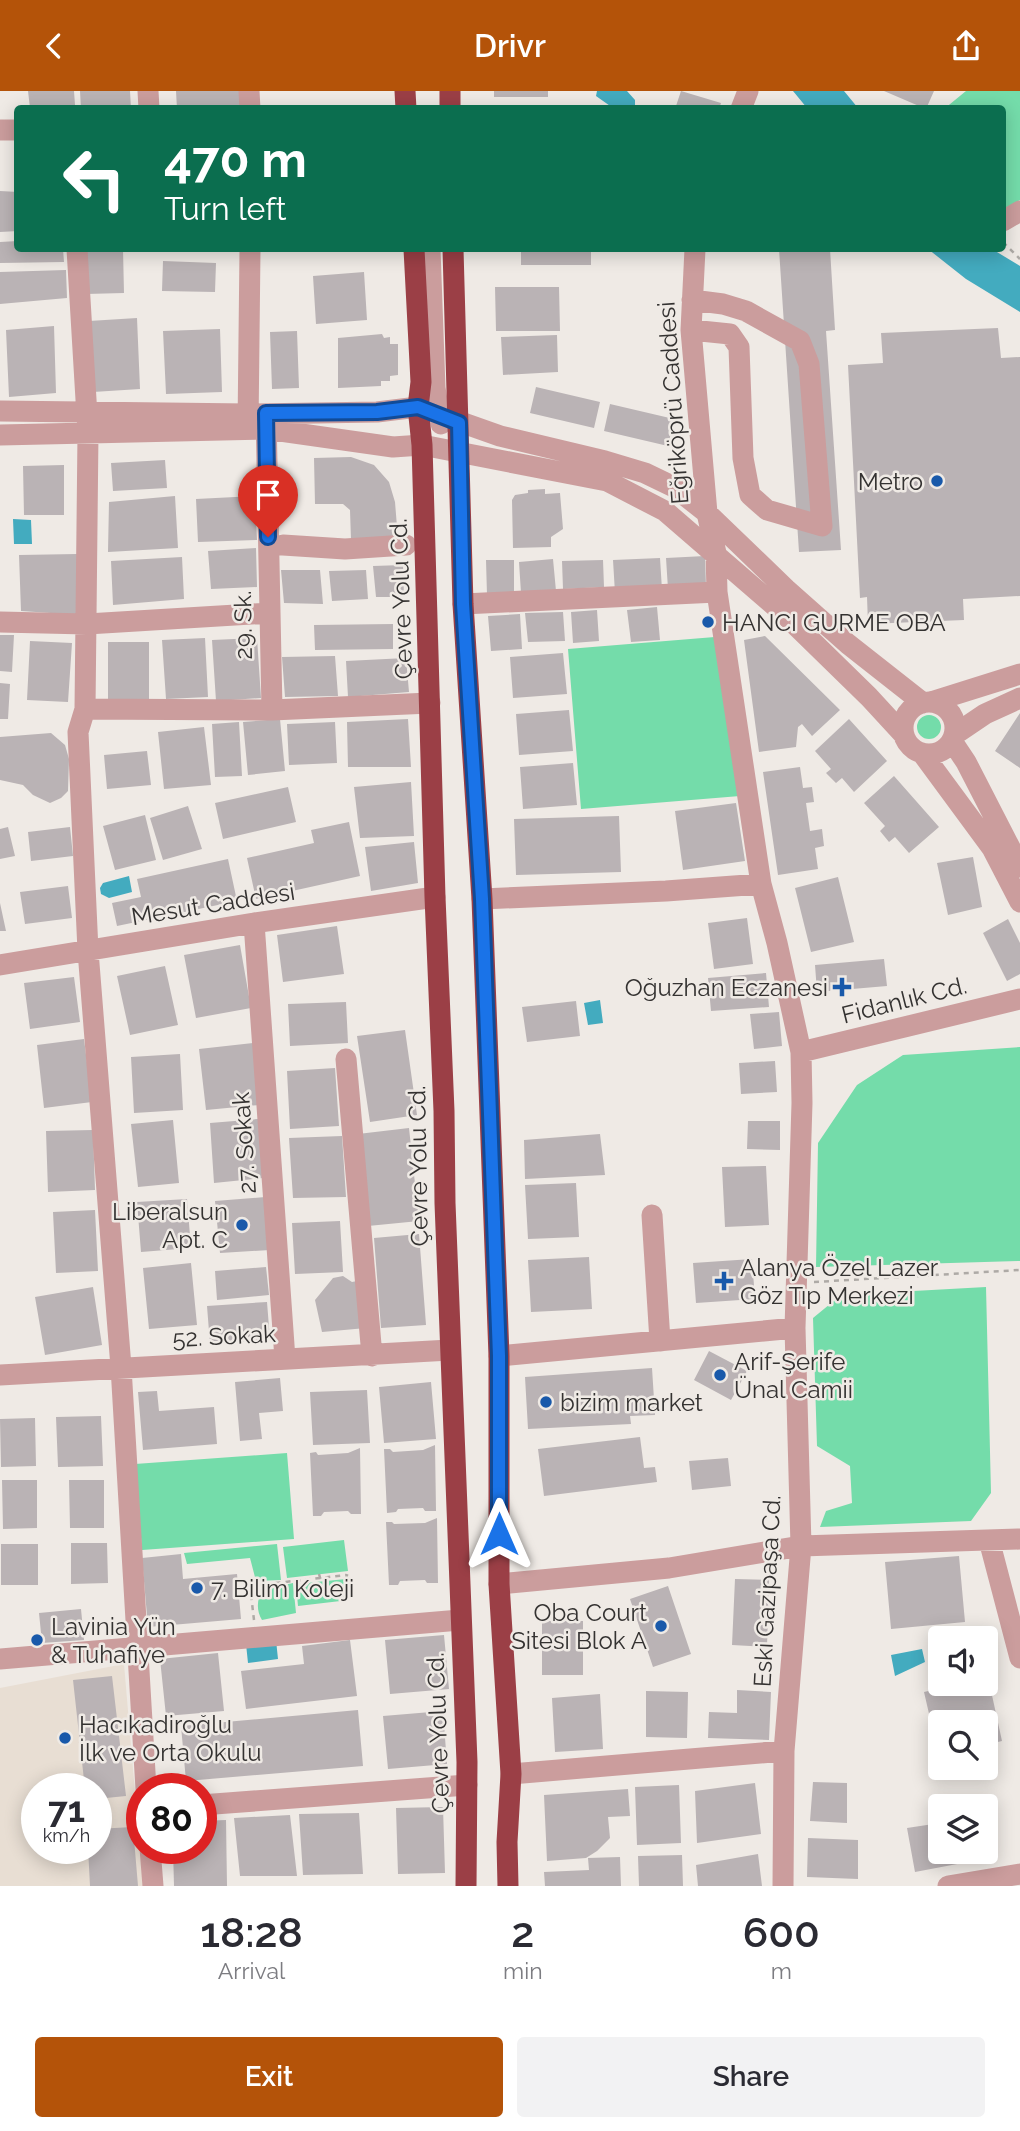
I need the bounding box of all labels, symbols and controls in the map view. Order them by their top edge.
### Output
icon: back [35,27,73,65]
text: Drivr [474,27,546,64]
icon: share [947,27,985,65]
text: 470 m [164,131,307,188]
icon: left [49,133,140,224]
text: Turn left [164,190,286,227]
street label: Eğriköprü Caddesi [651,301,695,505]
pin [238,465,298,537]
place label: Metro [858,467,923,496]
marker: Metro [929,473,945,489]
icon: arrive [249,476,287,514]
street label: Çevre Yolu Cd. [384,518,418,680]
street label: 29. Sk. [228,590,258,660]
place label: HANCI GURME OBA [722,608,946,637]
marker: HANCI GURME OBA [700,614,716,630]
street label: Mesut Caddesi [129,877,297,931]
street label: Fidanlık Cd. [838,970,970,1030]
place label: Oğuzhan Eczanesi [625,973,828,1002]
marker: Oğuzhan Eczanesi [834,979,850,995]
street label: Çevre Yolu Cd. [402,1085,434,1247]
street label: 27. Sokak [226,1091,262,1195]
place label: Liberalsun Apt. C [112,1197,228,1254]
marker: Liberalsun Apt. C [234,1217,250,1233]
place label: Alanya Özel Lazer Göz Tıp Merkezi [740,1253,939,1310]
marker: Alanya Özel Lazer Göz Tıp Merkezi [714,1271,734,1291]
street label: 52. Sokak [172,1319,277,1353]
place label: Arif-Şerife Ünal Camii [734,1347,853,1404]
marker: Arif-Şerife Ünal Camii [712,1367,728,1383]
place label: bizim market [560,1388,703,1417]
marker: bizim market [538,1394,554,1410]
street label: Eski Gazipaşa Cd. [747,1494,787,1688]
position arrow [462,1497,536,1571]
place label: 7. Bilim Koleji [211,1574,354,1603]
marker: 7. Bilim Koleji [189,1580,205,1596]
place label: Oba Court Sitesi Blok A [511,1598,647,1655]
place label: Lavinia Yün & Tuhafiye [51,1612,176,1669]
marker: Oba Court Sitesi Blok A [653,1618,669,1634]
map controls [928,1626,998,1864]
button: sound [928,1626,998,1696]
marker: Lavinia Yün & Tuhafiye [29,1632,45,1648]
street label: Çevre Yolu Cd. [421,1652,455,1814]
place label: Hacıkadiroğlu İlk ve Orta Okulu [79,1710,262,1767]
button: search [928,1710,998,1780]
marker: Hacıkadiroğlu İlk ve Orta Okulu [57,1730,73,1746]
speed limit sign: 80 [126,1773,217,1864]
text: 71 [48,1789,85,1830]
button: layers [928,1794,998,1864]
text: km/h [43,1825,90,1846]
text: 18:28 [200,1908,303,1957]
text: 2 [511,1908,534,1957]
text: 600 [743,1908,820,1957]
text: Arrival [218,1957,285,1984]
text: min [503,1957,543,1984]
text: m [771,1957,792,1984]
button: Exit [35,2037,503,2117]
button: Share [517,2037,985,2117]

